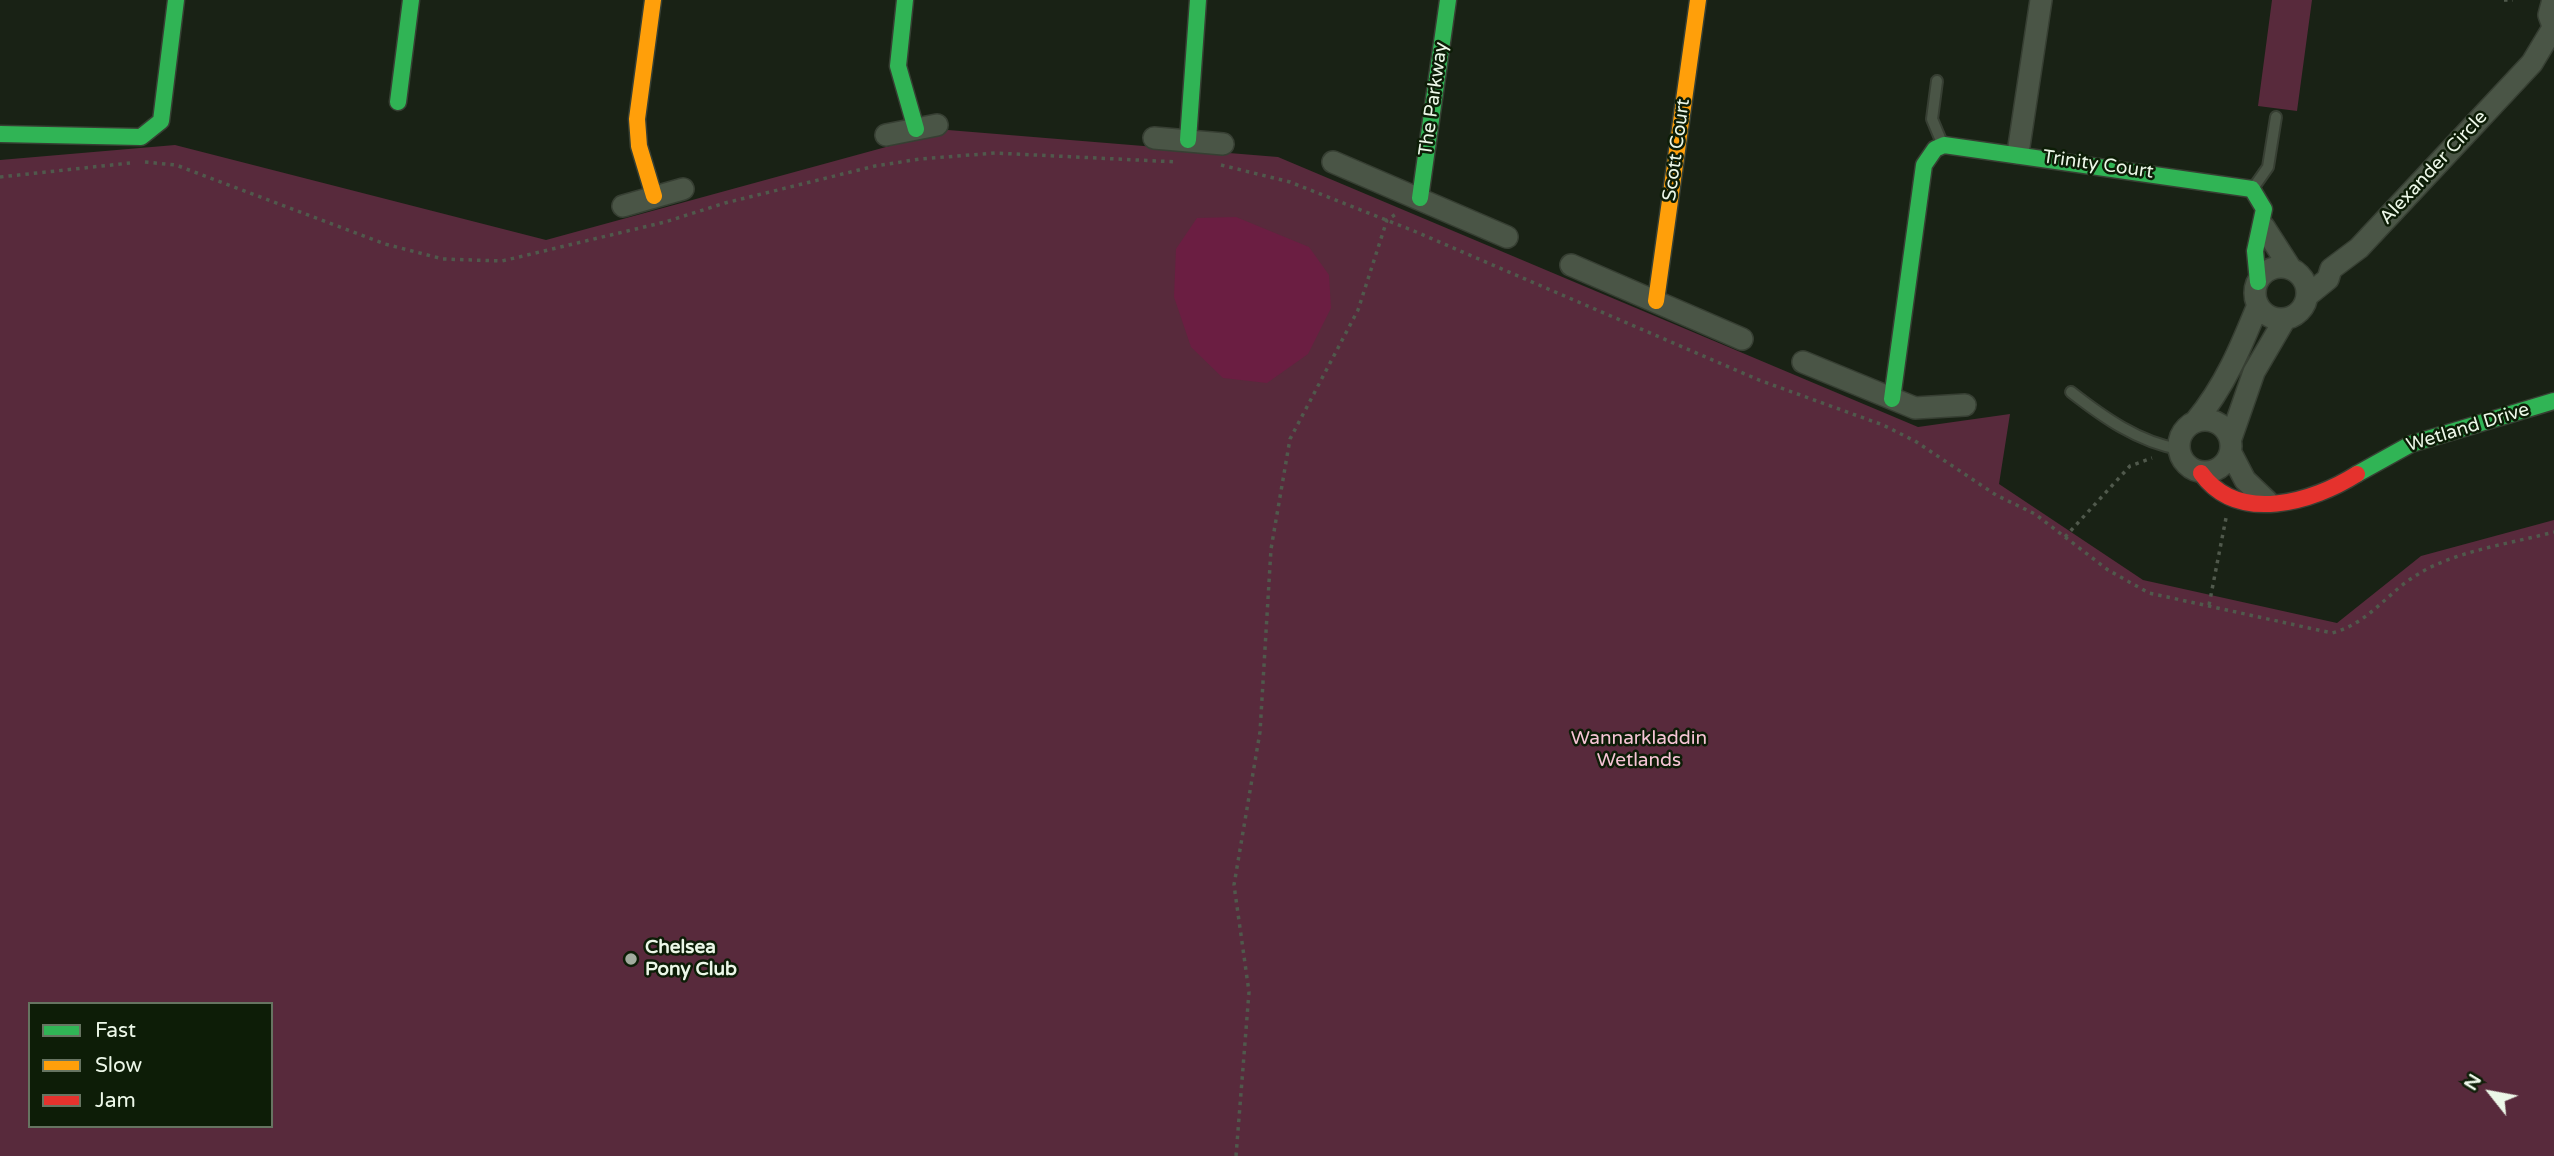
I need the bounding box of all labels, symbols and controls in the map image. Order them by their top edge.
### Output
street label: The Parkway [1415,40,1453,158]
street label: Scott Court [1659,97,1695,203]
street label: Alexander Circle [2375,106,2493,230]
street label: Trinity Court [2041,146,2155,184]
street label: Wetland Drive [2404,399,2532,457]
park label: Wannarkladdin Wetlands [1571,728,1707,772]
place label: Chelsea Pony Club [645,937,737,981]
marker: Chelsea Pony Club [623,951,639,967]
legend [28,1002,273,1128]
text: Fast [95,1018,136,1043]
text: Slow [95,1053,142,1078]
north arrow [2456,1058,2526,1128]
text: N [2460,1070,2486,1094]
text: Jam [95,1088,136,1113]

